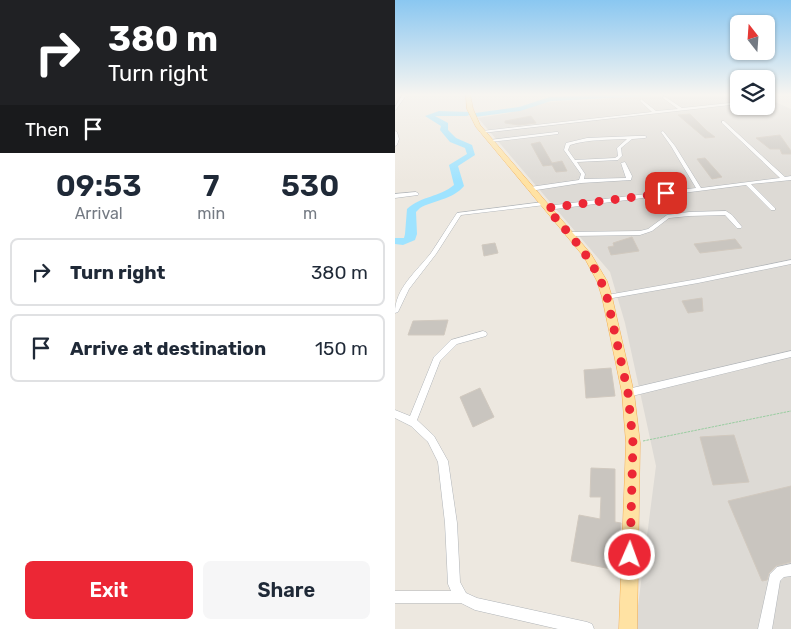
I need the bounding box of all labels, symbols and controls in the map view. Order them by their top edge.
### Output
north arrow [730,15,775,60]
map controls [730,15,775,115]
text: 380 m [108,18,218,60]
icon: right [25,20,90,85]
text: Turn right [108,60,208,87]
button: layers [730,70,775,115]
icon: arrive [79,115,107,143]
text: Then [25,118,69,141]
text: 09:53 [56,168,141,204]
text: 7 [203,168,220,204]
text: 530 [281,168,339,204]
pin [645,172,687,214]
icon: arrive [652,179,680,207]
text: Arrival [75,204,123,223]
text: min [197,204,225,223]
text: m [303,204,317,223]
icon: right [27,258,55,286]
text: Turn right [70,261,165,284]
text: 380 m [311,261,368,284]
icon: arrive [27,334,55,362]
text: Arrive at destination [70,337,266,360]
text: 150 m [315,337,368,360]
position arrow [603,528,655,580]
button: Exit [25,561,193,619]
button: Share [203,561,370,619]

